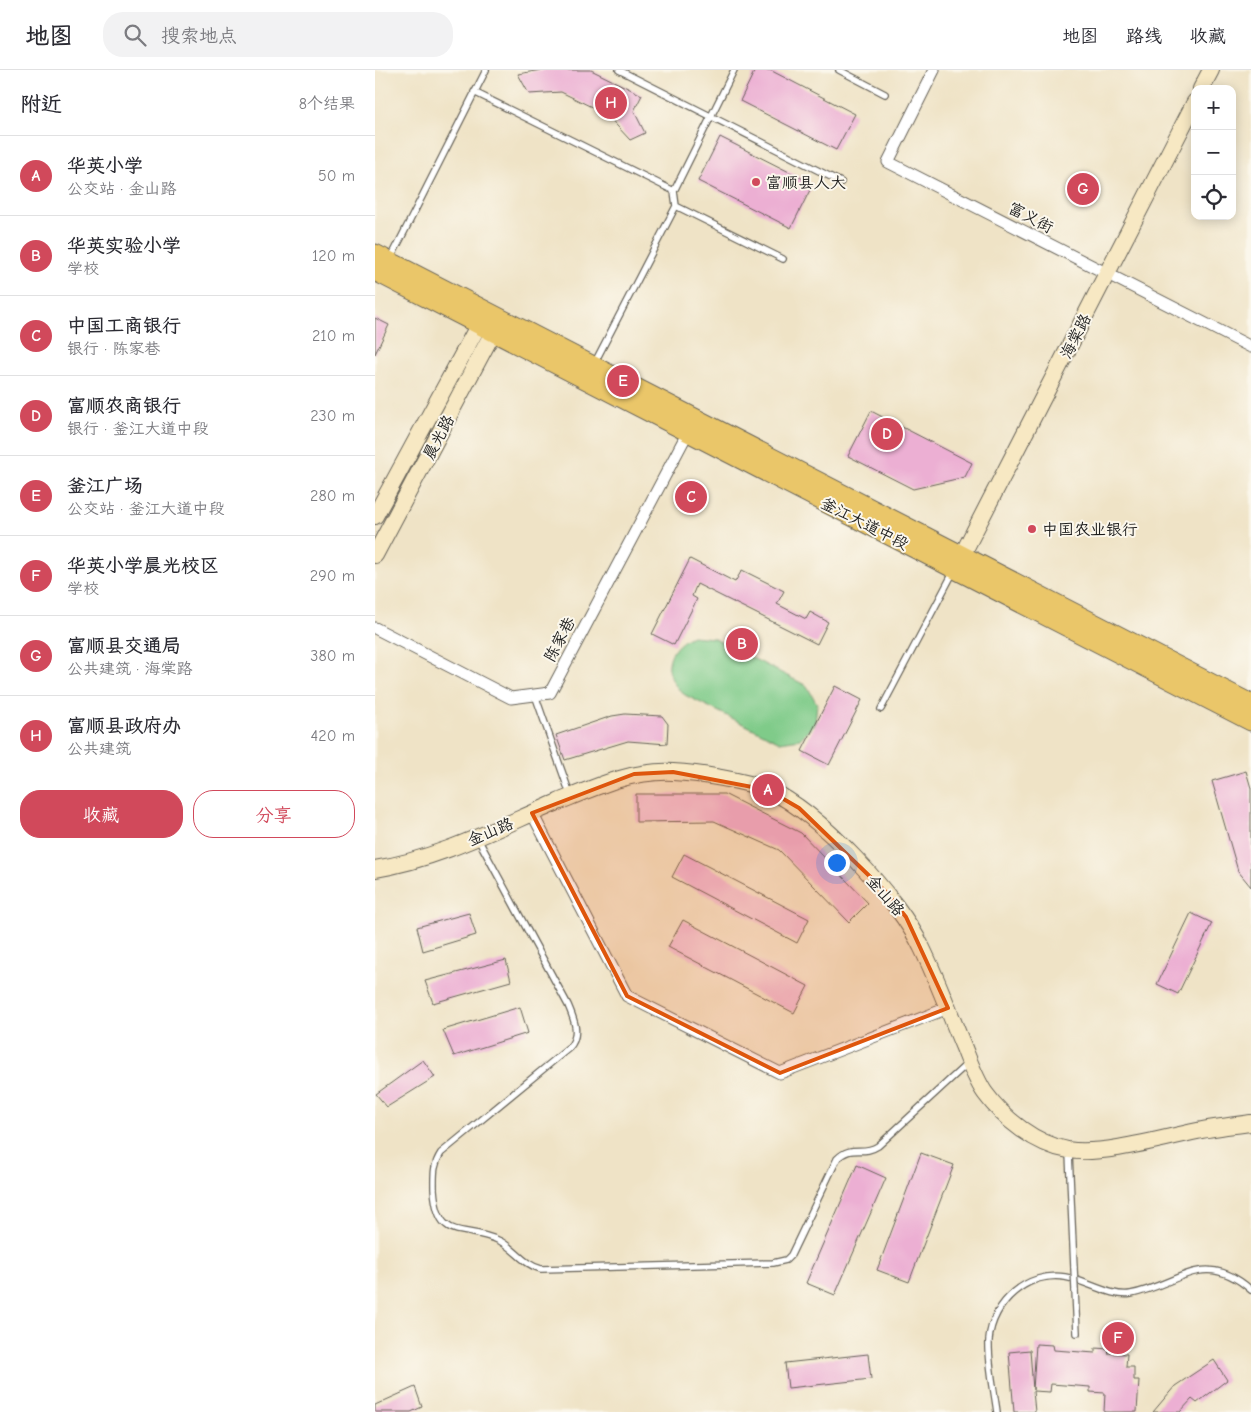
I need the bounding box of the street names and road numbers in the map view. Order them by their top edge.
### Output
street label: 富义街 [1005,199,1056,237]
street label: 海棠路 [1057,311,1095,362]
street label: 晨光路 [420,412,458,463]
street label: 釜江大道中段 [818,494,911,554]
street label: 陈家巷 [541,614,579,665]
street label: 金山路 [465,814,516,850]
street label: 金山路 [863,872,908,920]

